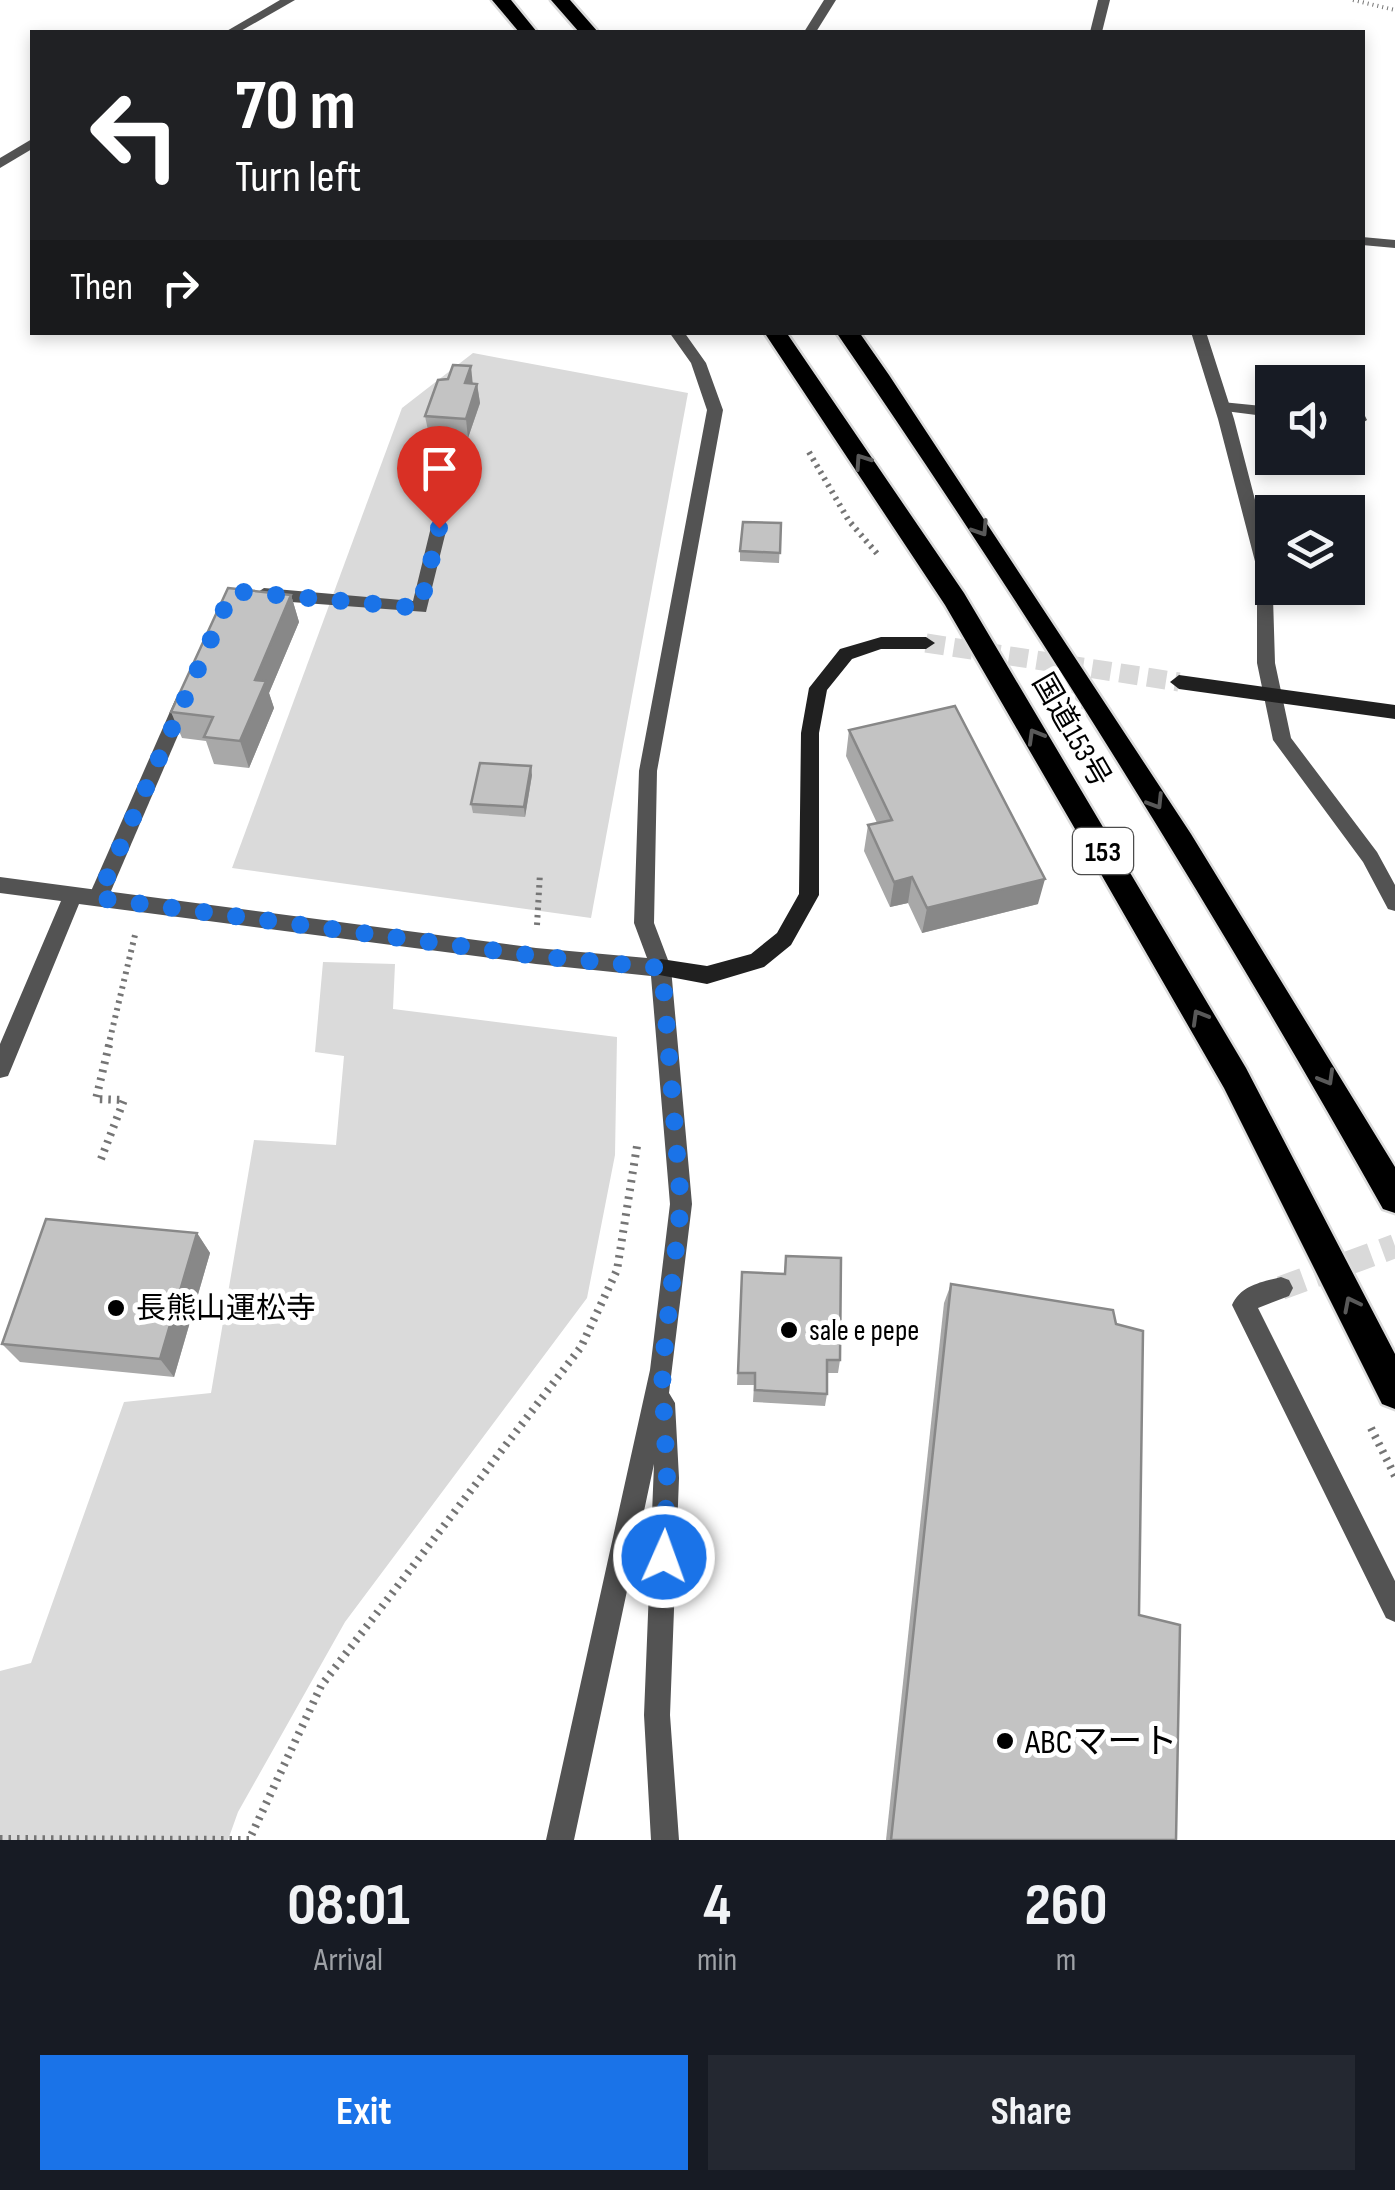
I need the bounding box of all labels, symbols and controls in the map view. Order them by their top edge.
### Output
text: 70 m [235,65,356,149]
icon: left [70,70,200,200]
text: Turn left [235,150,361,205]
icon: right [153,260,208,315]
text: Then [70,265,133,310]
map controls [1255,365,1365,605]
button: sound [1255,365,1365,475]
pin [397,426,482,529]
icon: arrive [412,441,467,496]
one-way arrow [856,453,875,471]
button: layers [1255,495,1365,605]
one-way arrow [968,518,987,536]
street label: 国道153号 [1024,667,1118,794]
one-way arrow [1028,729,1047,747]
one-way arrow [1144,791,1163,809]
road number: 153 [1073,828,1133,874]
one-way arrow [1192,1009,1211,1027]
one-way arrow [1315,1068,1335,1086]
place label: 長熊山運松寺 [136,1291,316,1327]
one-way arrow [1343,1296,1363,1314]
marker: 長熊山運松寺 [105,1297,127,1319]
place label: sale e pepe [809,1313,919,1349]
marker: sale e pepe [778,1319,800,1341]
position arrow [612,1505,716,1609]
place label: ABCマート [1024,1721,1178,1764]
marker: ABCマート [994,1730,1016,1752]
text: 08:01 [287,1870,410,1942]
text: 4 [703,1870,731,1942]
text: 260 [1025,1870,1108,1942]
text: Arrival [314,1941,383,1980]
text: min [697,1941,737,1980]
text: m [1056,1941,1076,1980]
button: Exit [40,2055,688,2170]
button: Share [708,2055,1355,2170]

